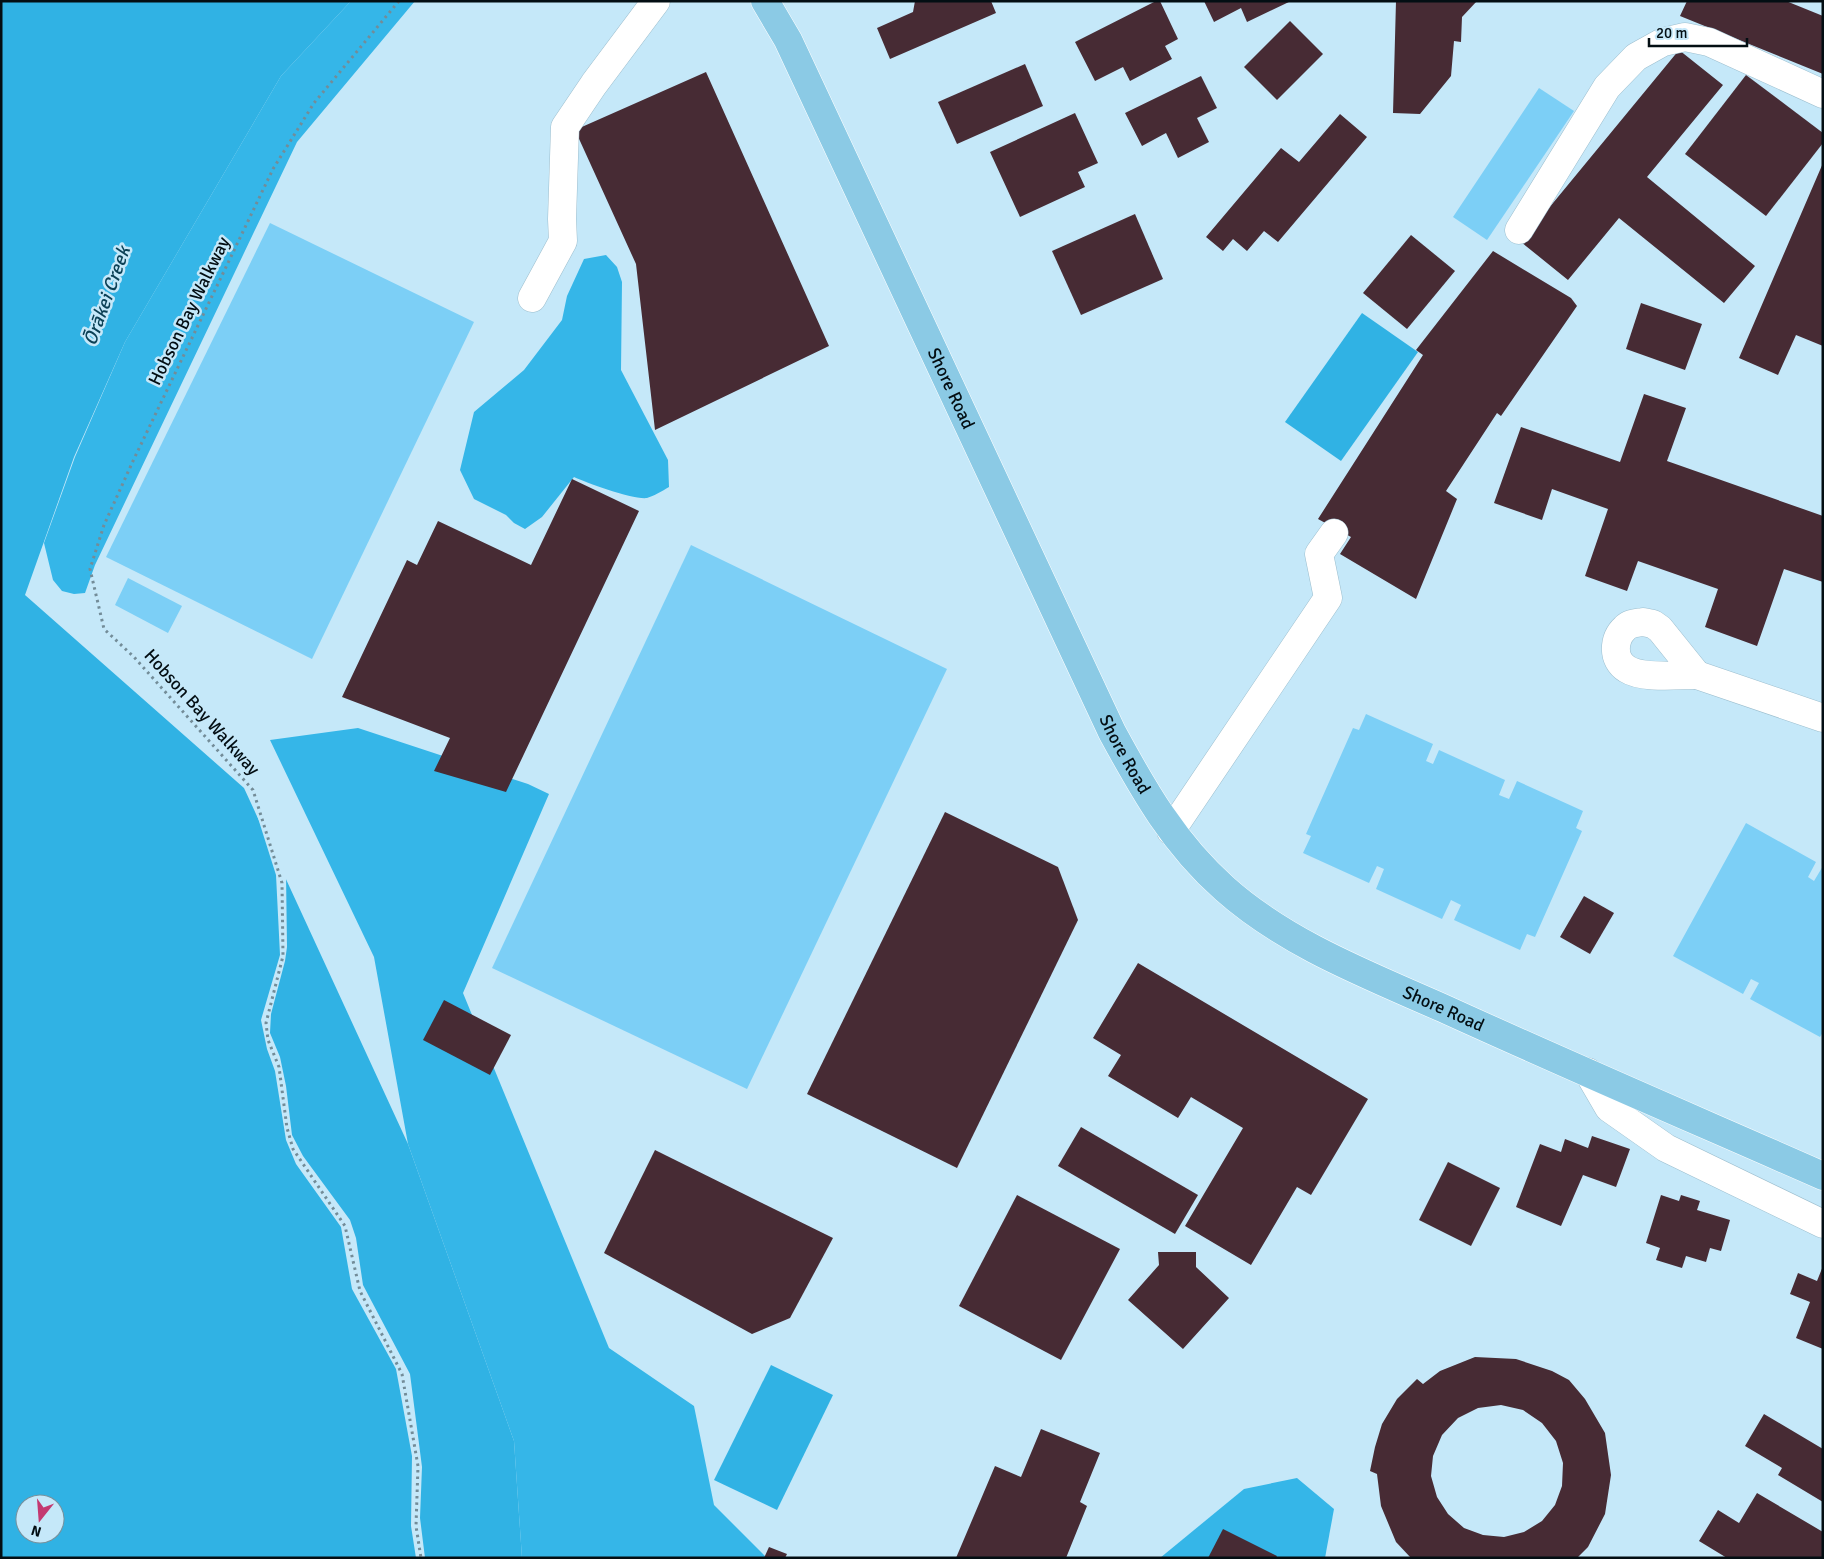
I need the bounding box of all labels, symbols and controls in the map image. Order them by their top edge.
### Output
scale bar [1649,15,1746,47]
text: 20 m [1656,24,1687,42]
street label: Hobson Bay Walkway [144,233,235,389]
water label: Ōrākei Creek [78,242,137,349]
street label: Shore Road [923,344,980,432]
street label: Hobson Bay Walkway [139,644,265,780]
street label: Shore Road [1094,711,1156,798]
street label: Shore Road [1399,981,1488,1036]
north arrow [15,1494,65,1544]
text: N [29,1521,43,1541]

